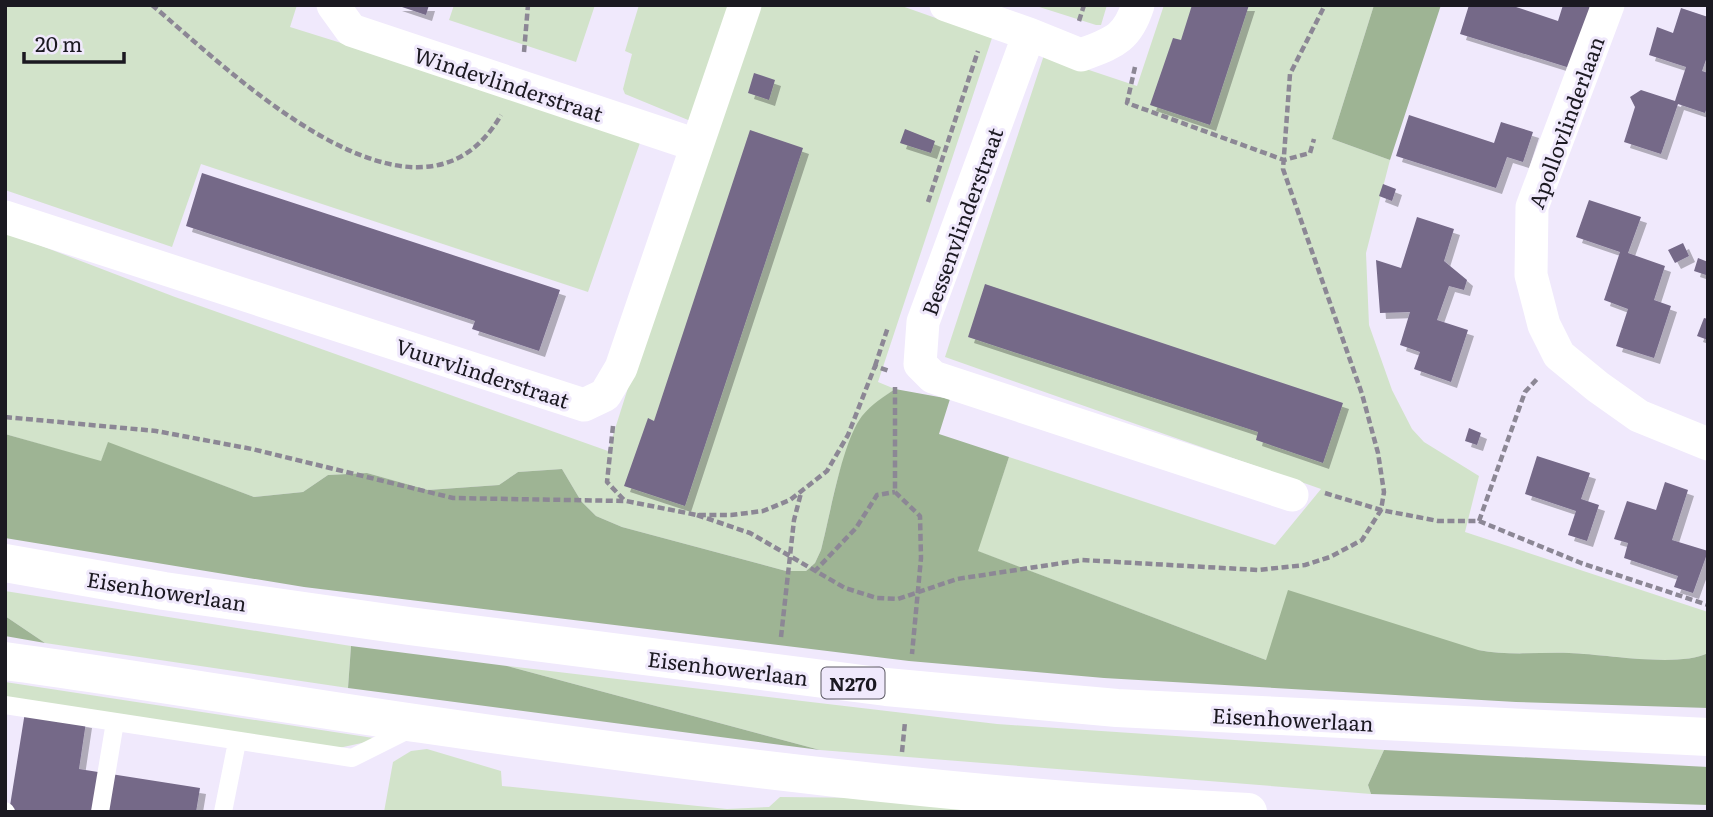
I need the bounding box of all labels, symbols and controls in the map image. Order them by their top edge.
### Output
scale bar [24,21,124,65]
text: 20 m [35,27,82,58]
street label: Apollovlinderlaan [1519,31,1611,213]
street label: Windevlinderstraat [410,38,608,128]
street label: Bessenvlinderstraat [913,122,1010,319]
street label: Vuurvlinderstraat [392,329,574,415]
street label: Eisenhowerlaan [85,562,249,618]
street label: Eisenhowerlaan [646,642,810,692]
road number: N270 [822,668,884,698]
street label: Eisenhowerlaan [1211,698,1375,738]

